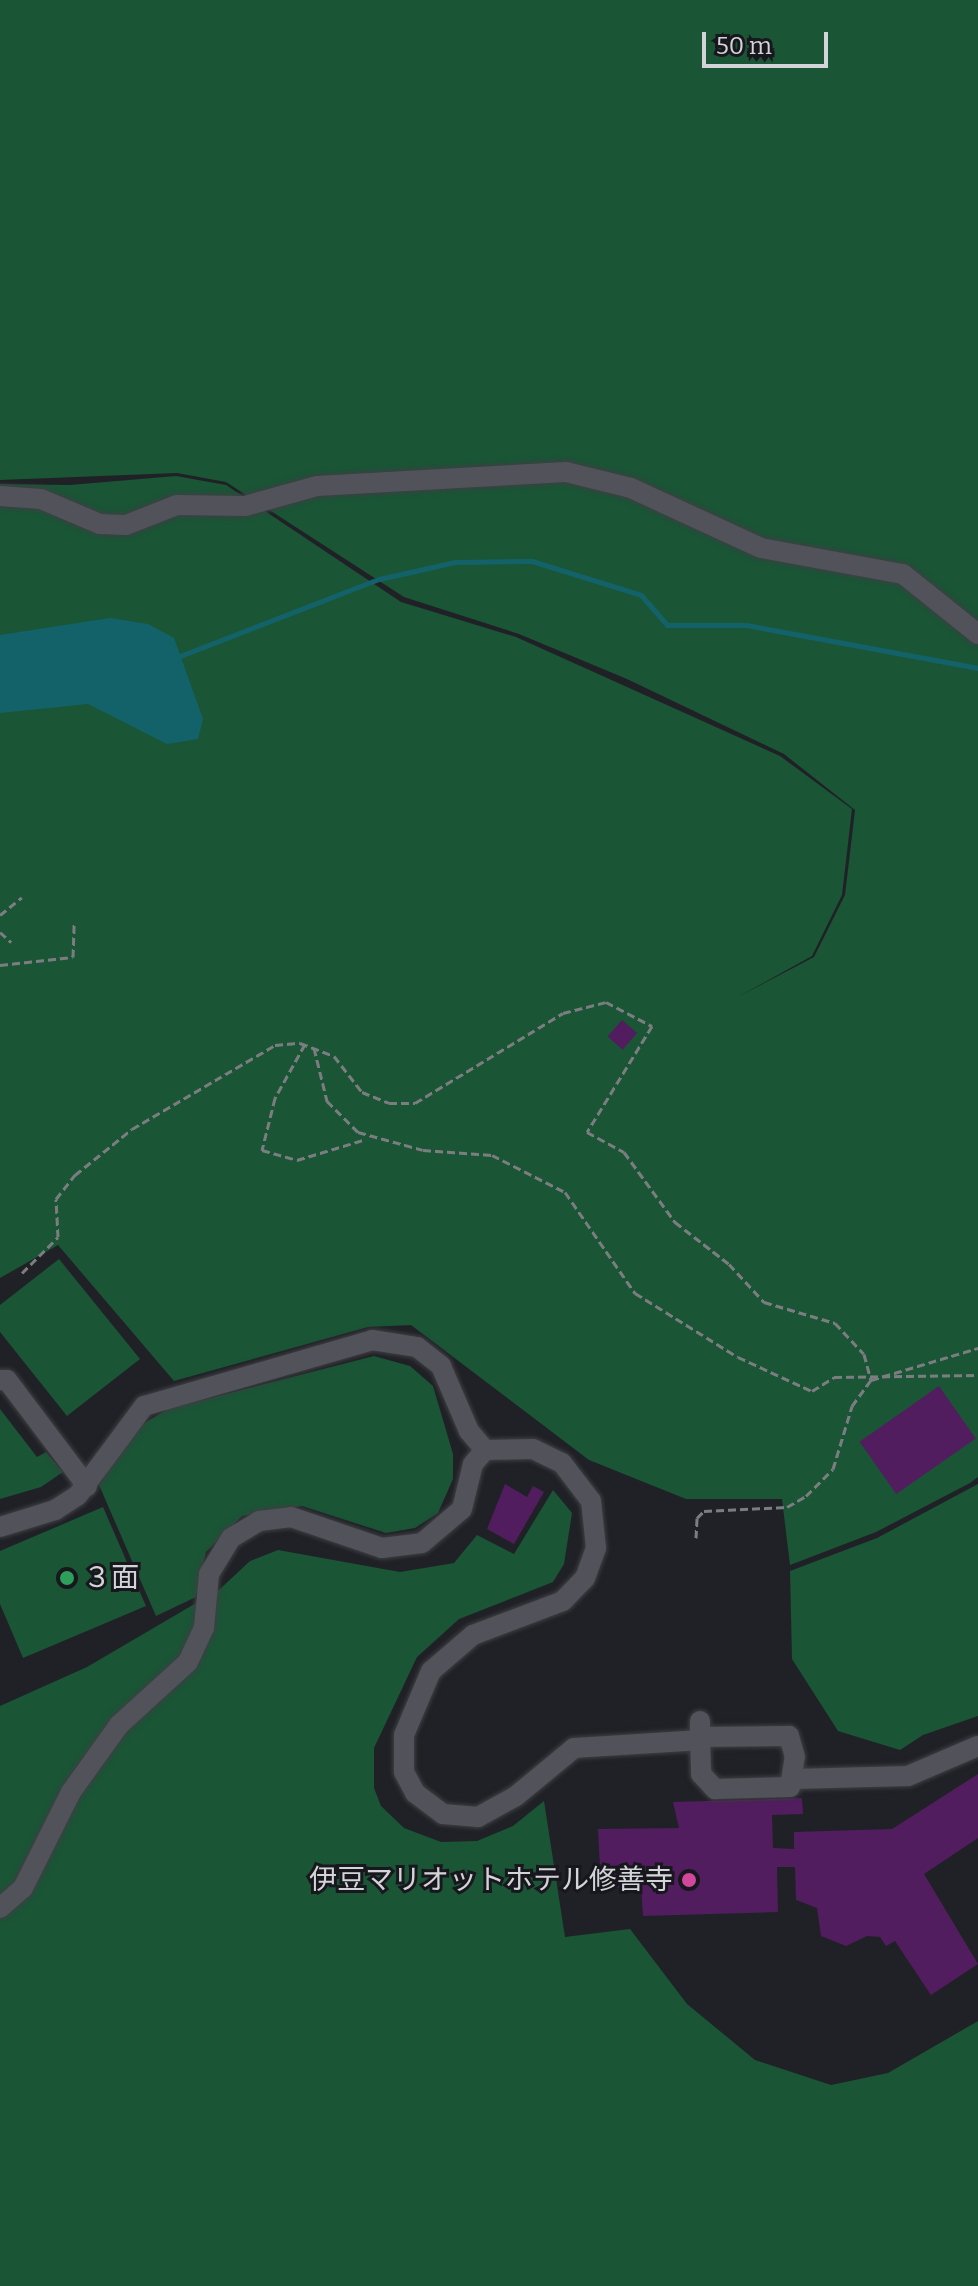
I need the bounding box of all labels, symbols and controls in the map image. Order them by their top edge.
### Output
scale bar [706,16,832,66]
text: 50 m [716,32,772,60]
place label: ３面 [83,1561,139,1595]
marker: ３面 [58,1569,76,1587]
place label: 伊豆マリオットホテル修善寺 [309,1863,673,1897]
marker: 伊豆マリオットホテル修善寺 [680,1871,698,1889]

